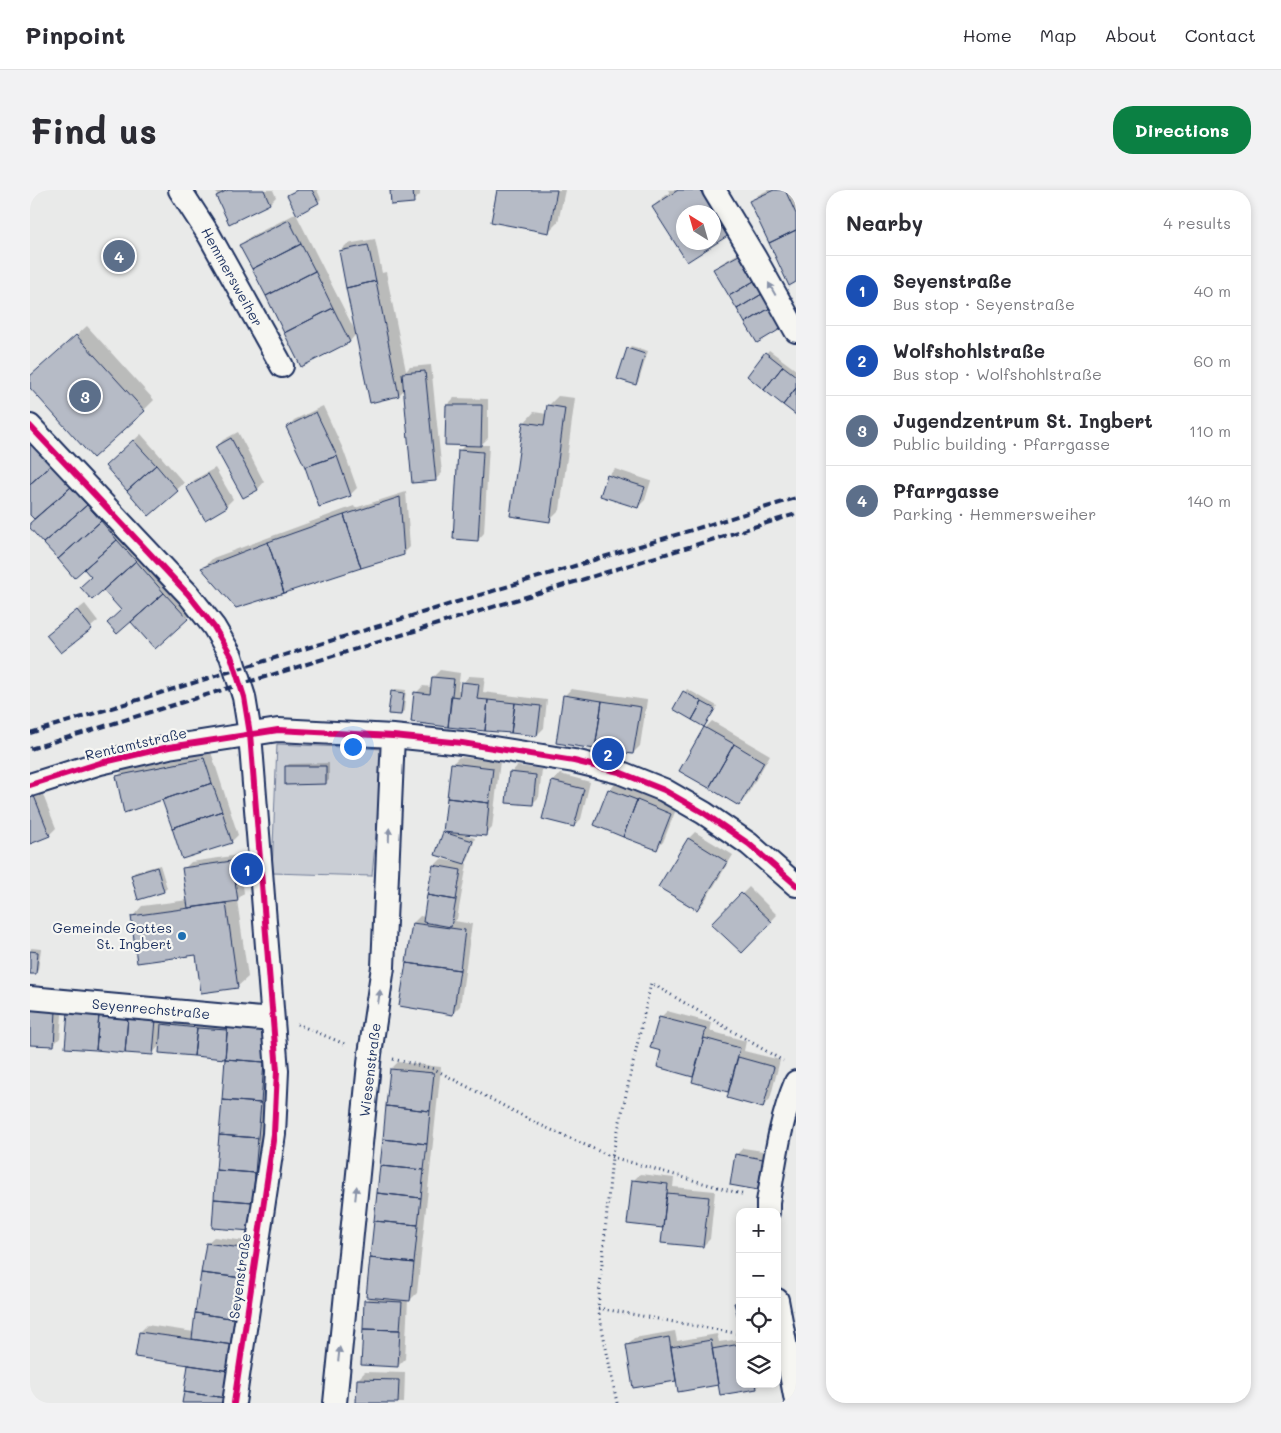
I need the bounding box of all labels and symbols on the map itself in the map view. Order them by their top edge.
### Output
north arrow [676,205,721,250]
street label: Hemmersweiher [197,224,268,330]
pin: 4 [103,237,135,275]
one-way arrow [768,282,776,296]
pin: 3 [69,377,101,415]
street label: Rentamtstraße [83,723,189,764]
your location [340,734,366,760]
pin: 2 [592,735,624,773]
one-way arrow [386,826,394,842]
pin: 1 [231,850,263,888]
place label: Gemeinde Gottes St. Ingbert [53,918,172,953]
marker: Gemeinde Gottes St. Ingbert [176,930,188,942]
one-way arrow [375,988,383,1004]
street label: Seyenrechstraße [91,994,211,1023]
street label: Wiesenstraße [354,1022,385,1118]
one-way arrow [352,1185,360,1201]
street label: Seyenstraße [224,1232,255,1320]
one-way arrow [335,1346,343,1362]

